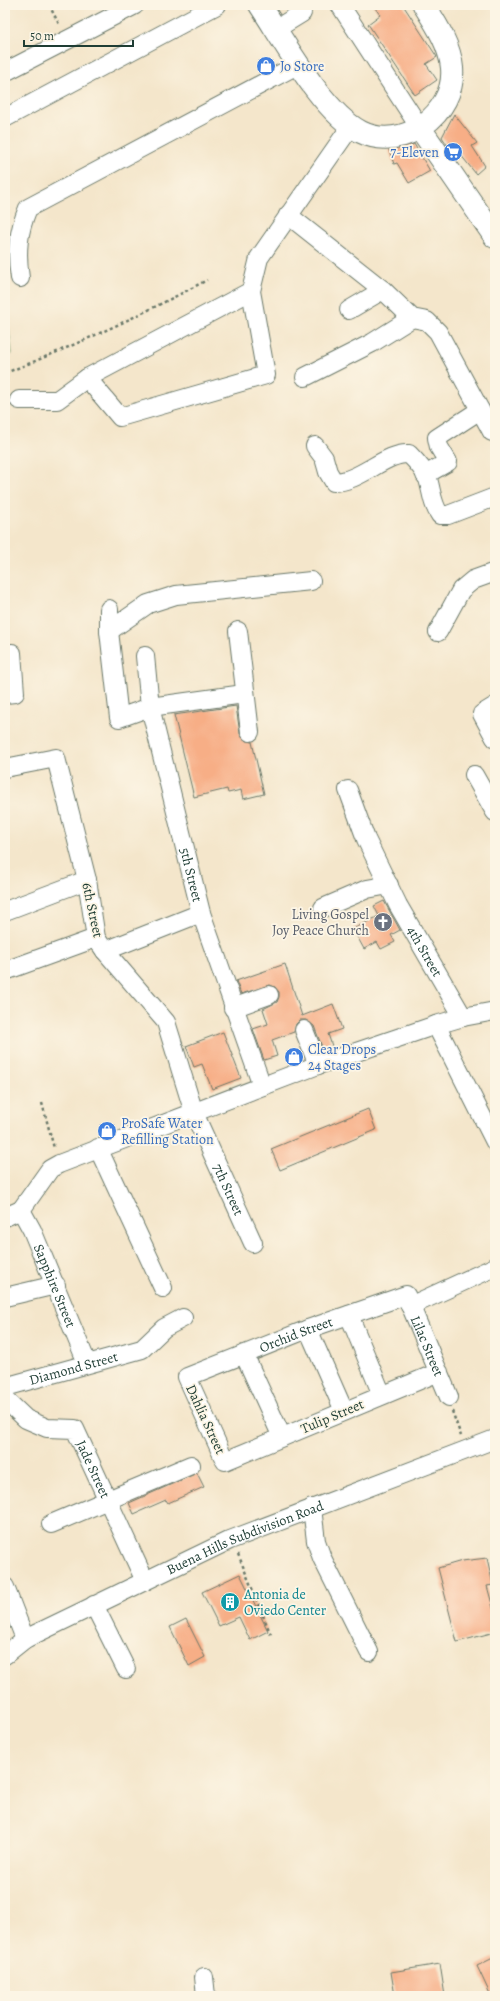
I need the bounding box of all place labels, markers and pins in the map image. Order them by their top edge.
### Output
shop icon: Jo Store [255,55,277,77]
place label: Jo Store [280,57,324,76]
supermarket icon: 7-Eleven [442,141,464,163]
place label: 7-Eleven [390,143,439,162]
place label: Living Gospel Joy Peace Church [272,905,370,940]
church icon: Living Gospel Joy Peace Church [372,911,394,933]
place label: Clear Drops 24 Stages [308,1040,376,1075]
shop icon: Clear Drops 24 Stages [283,1046,305,1068]
place label: ProSafe Water Refilling Station [121,1114,214,1149]
shop icon: ProSafe Water Refilling Station [96,1120,118,1142]
place label: Antonia de Oviedo Center [243,1585,327,1620]
building icon: Antonia de Oviedo Center [219,1591,241,1613]

